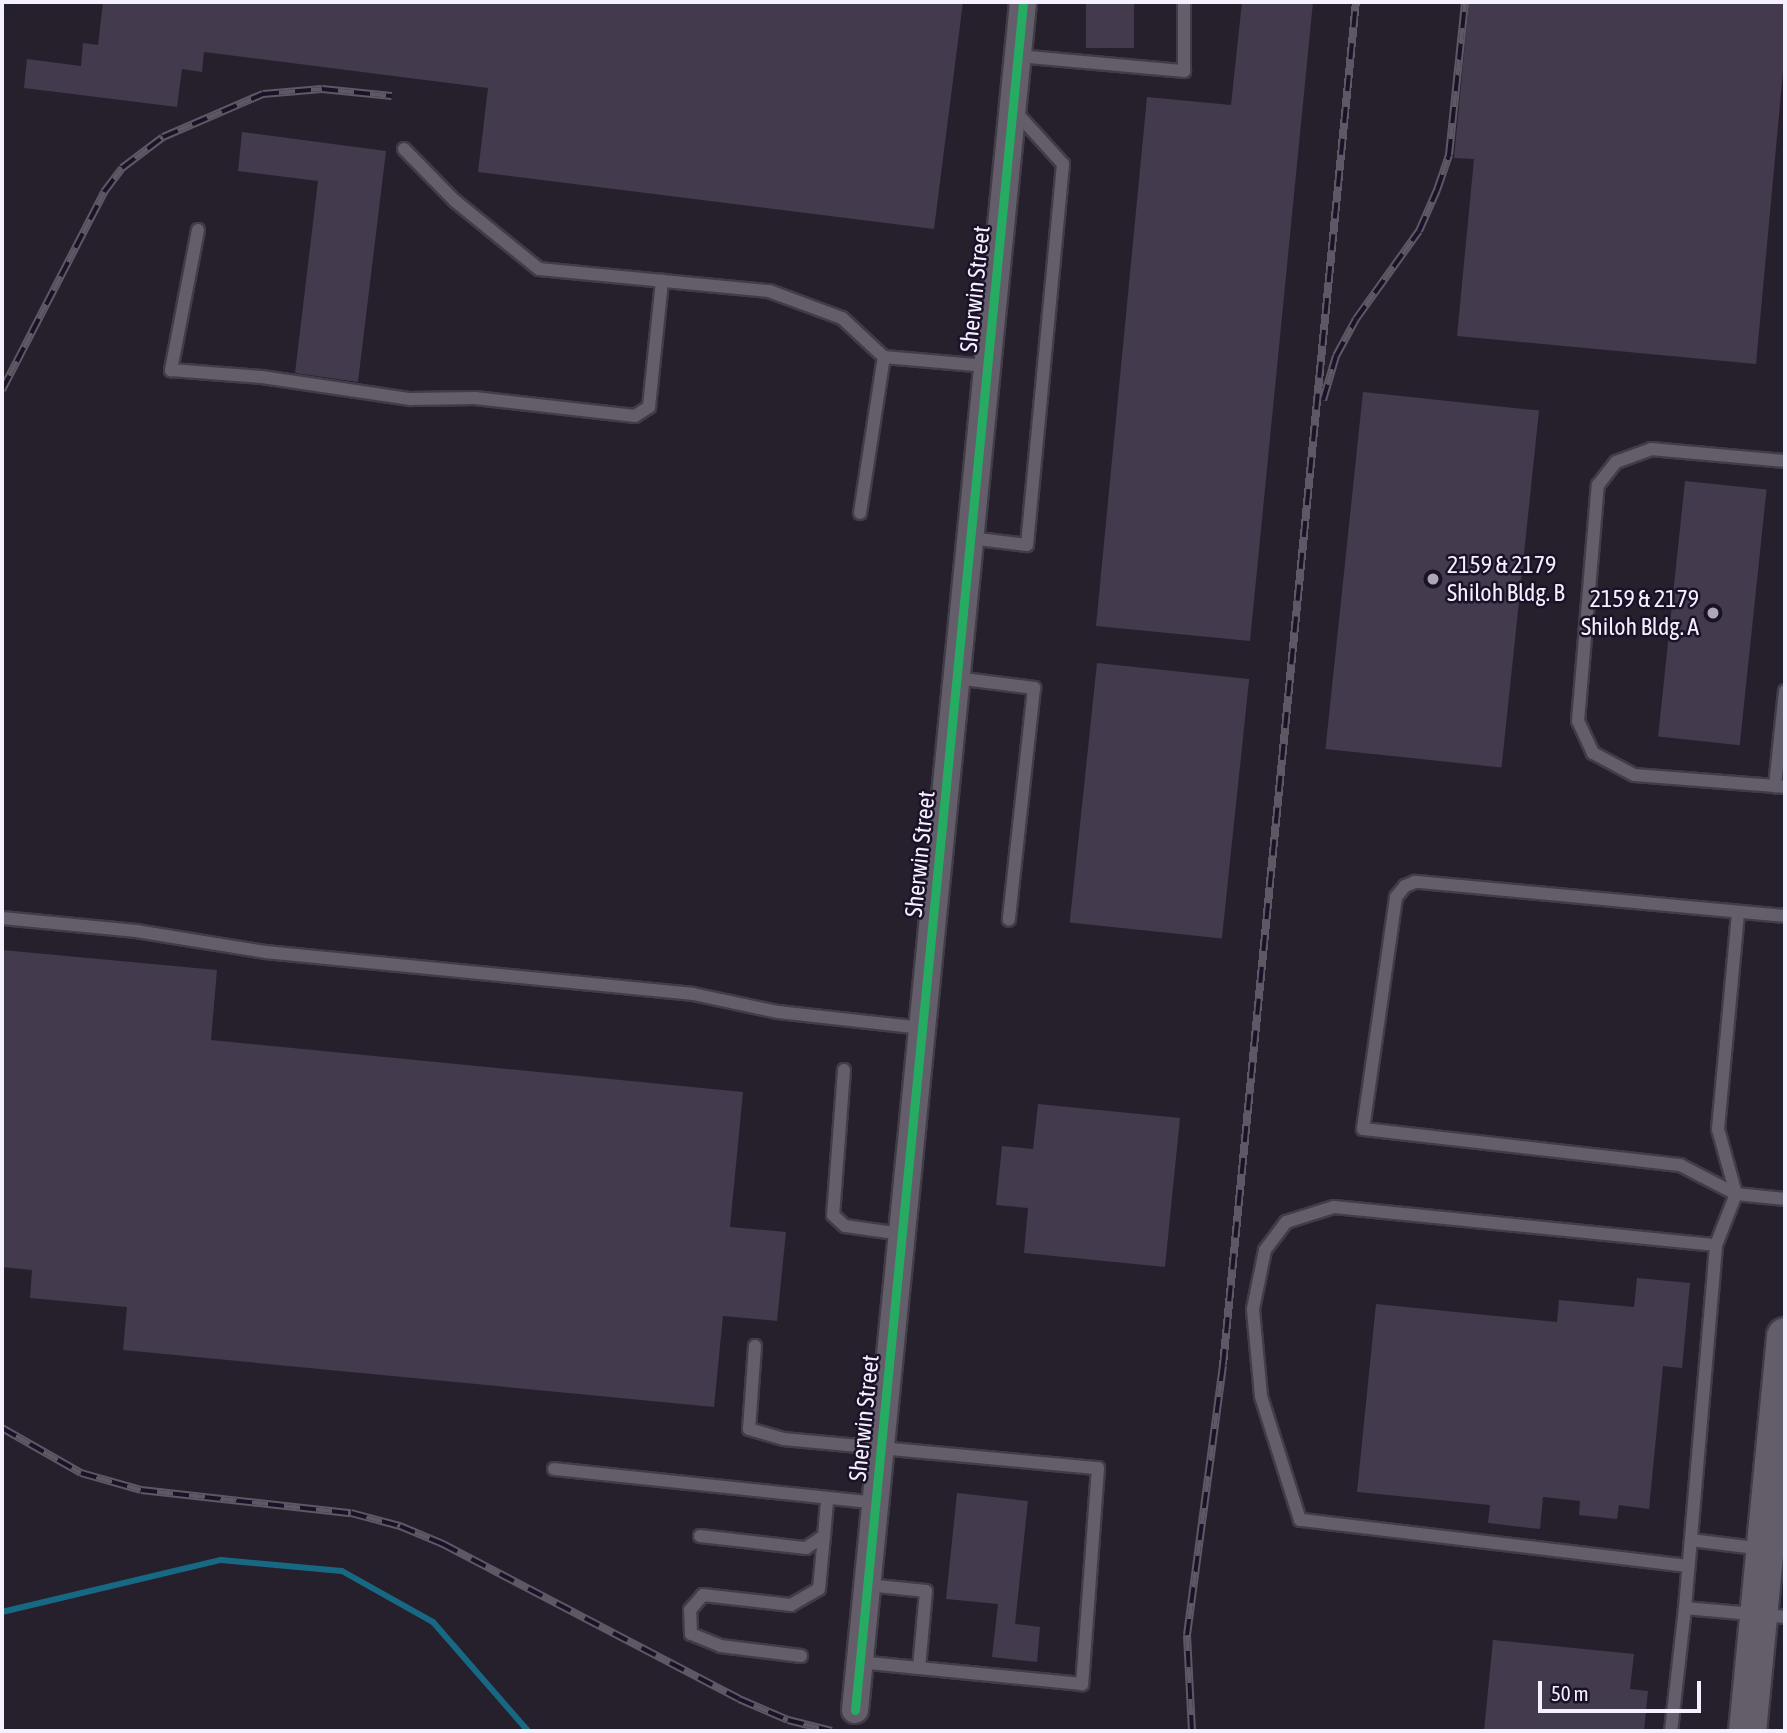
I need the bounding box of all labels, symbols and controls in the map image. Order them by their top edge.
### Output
street label: Sherwin Street [954,224,996,354]
place label: 2159 & 2179 Shiloh Bldg. B [1447,551,1565,607]
marker: 2159 & 2179 Shiloh Bldg. B [1425,571,1441,587]
place label: 2159 & 2179 Shiloh Bldg. A [1581,585,1699,641]
marker: 2159 & 2179 Shiloh Bldg. A [1705,605,1721,621]
street label: Sherwin Street [899,789,941,919]
street label: Sherwin Street [843,1353,885,1483]
scale bar [1542,1666,1705,1710]
text: 50 m [1551,1681,1589,1705]

